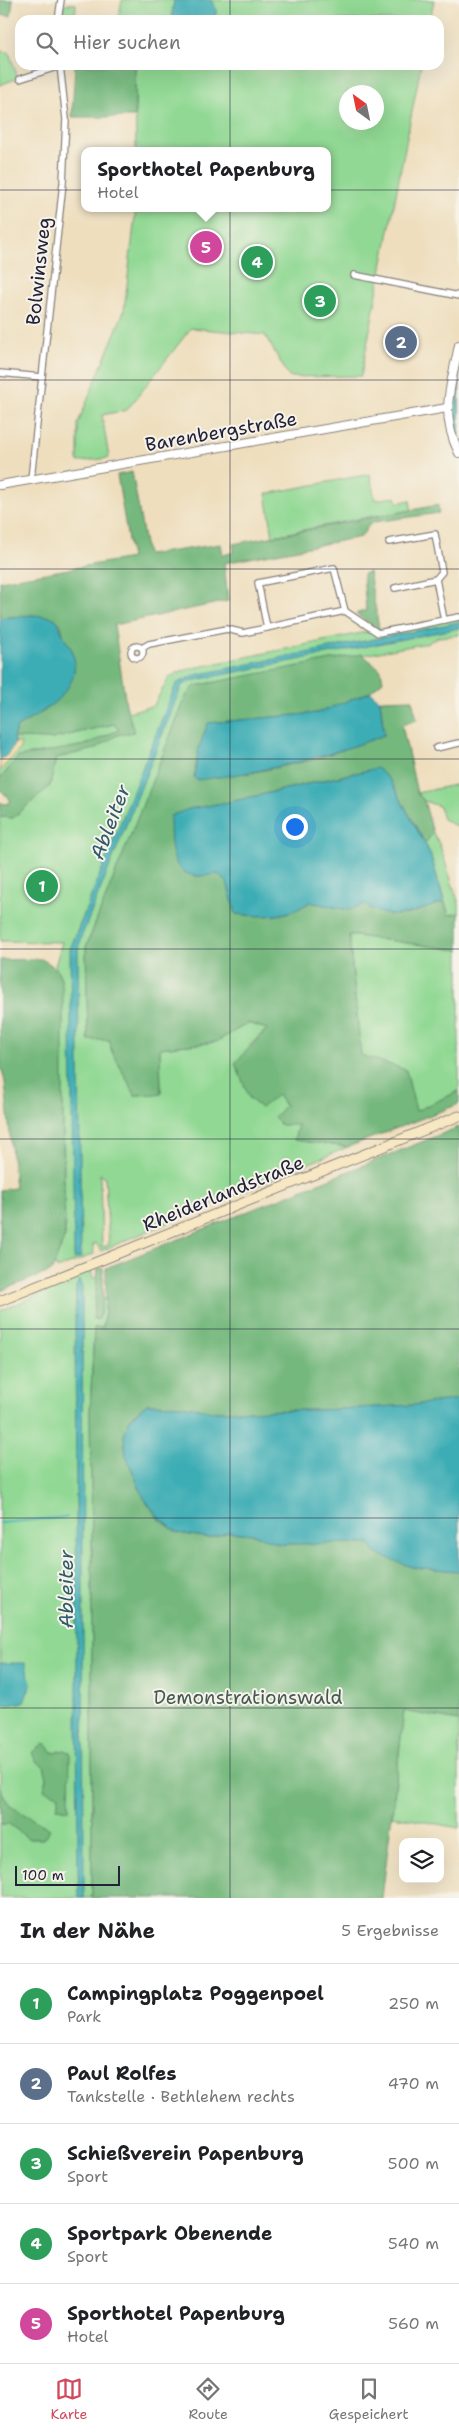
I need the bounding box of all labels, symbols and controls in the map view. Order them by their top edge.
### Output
search box [15,15,444,70]
icon: search [33,29,61,57]
text: Hier suchen [73,30,181,55]
north arrow [339,85,384,130]
popup [81,147,331,212]
text: Sporthotel Papenburg [97,157,315,182]
text: Hotel [97,182,139,203]
street label: Bolwinsweg [20,216,57,326]
pin: 5 [190,228,222,266]
pin: 4 [241,243,273,281]
pin: 3 [304,282,336,320]
pin: 2 [385,323,417,361]
street label: Barenbergstraße [143,406,299,457]
water label: Ableiter [84,780,136,863]
your location [282,814,308,840]
pin: 1 [26,867,58,905]
street label: Rheiderlandstraße [139,1150,308,1237]
water label: Ableiter [53,1549,79,1628]
park label: Demonstrationswald [154,1685,342,1710]
map controls [399,1838,444,1883]
button: layers [399,1838,444,1883]
scale bar [15,1863,120,1886]
text: 100 m [22,1866,64,1884]
text: In der Nähe [20,1917,155,1945]
text: 5 Ergebnisse [341,1920,439,1941]
text: Campingplatz Poggenpoel [67,1981,324,2006]
text: 1 [32,1993,40,2014]
text: 250 m [388,1993,439,2014]
text: Park [67,2006,101,2027]
text: Paul Rolfes [67,2061,176,2086]
text: 2 [30,2073,42,2094]
text: 470 m [388,2073,439,2094]
text: Tankstelle · Bethlehem rechts [67,2086,295,2107]
text: Schießverein Papenburg [67,2141,304,2166]
text: 3 [30,2153,42,2174]
text: 500 m [388,2153,439,2174]
text: Sport [67,2166,108,2187]
text: Sportpark Obenende [67,2221,272,2246]
text: 4 [30,2233,42,2254]
text: 540 m [388,2233,439,2254]
text: Sport [67,2246,108,2267]
text: Sporthotel Papenburg [67,2301,285,2326]
text: 5 [31,2313,41,2334]
text: 560 m [388,2313,439,2334]
text: Hotel [67,2326,108,2347]
tab: Karte [50,2375,88,2423]
tab: Route [188,2375,228,2423]
tab: Gespeichert [329,2375,409,2423]

